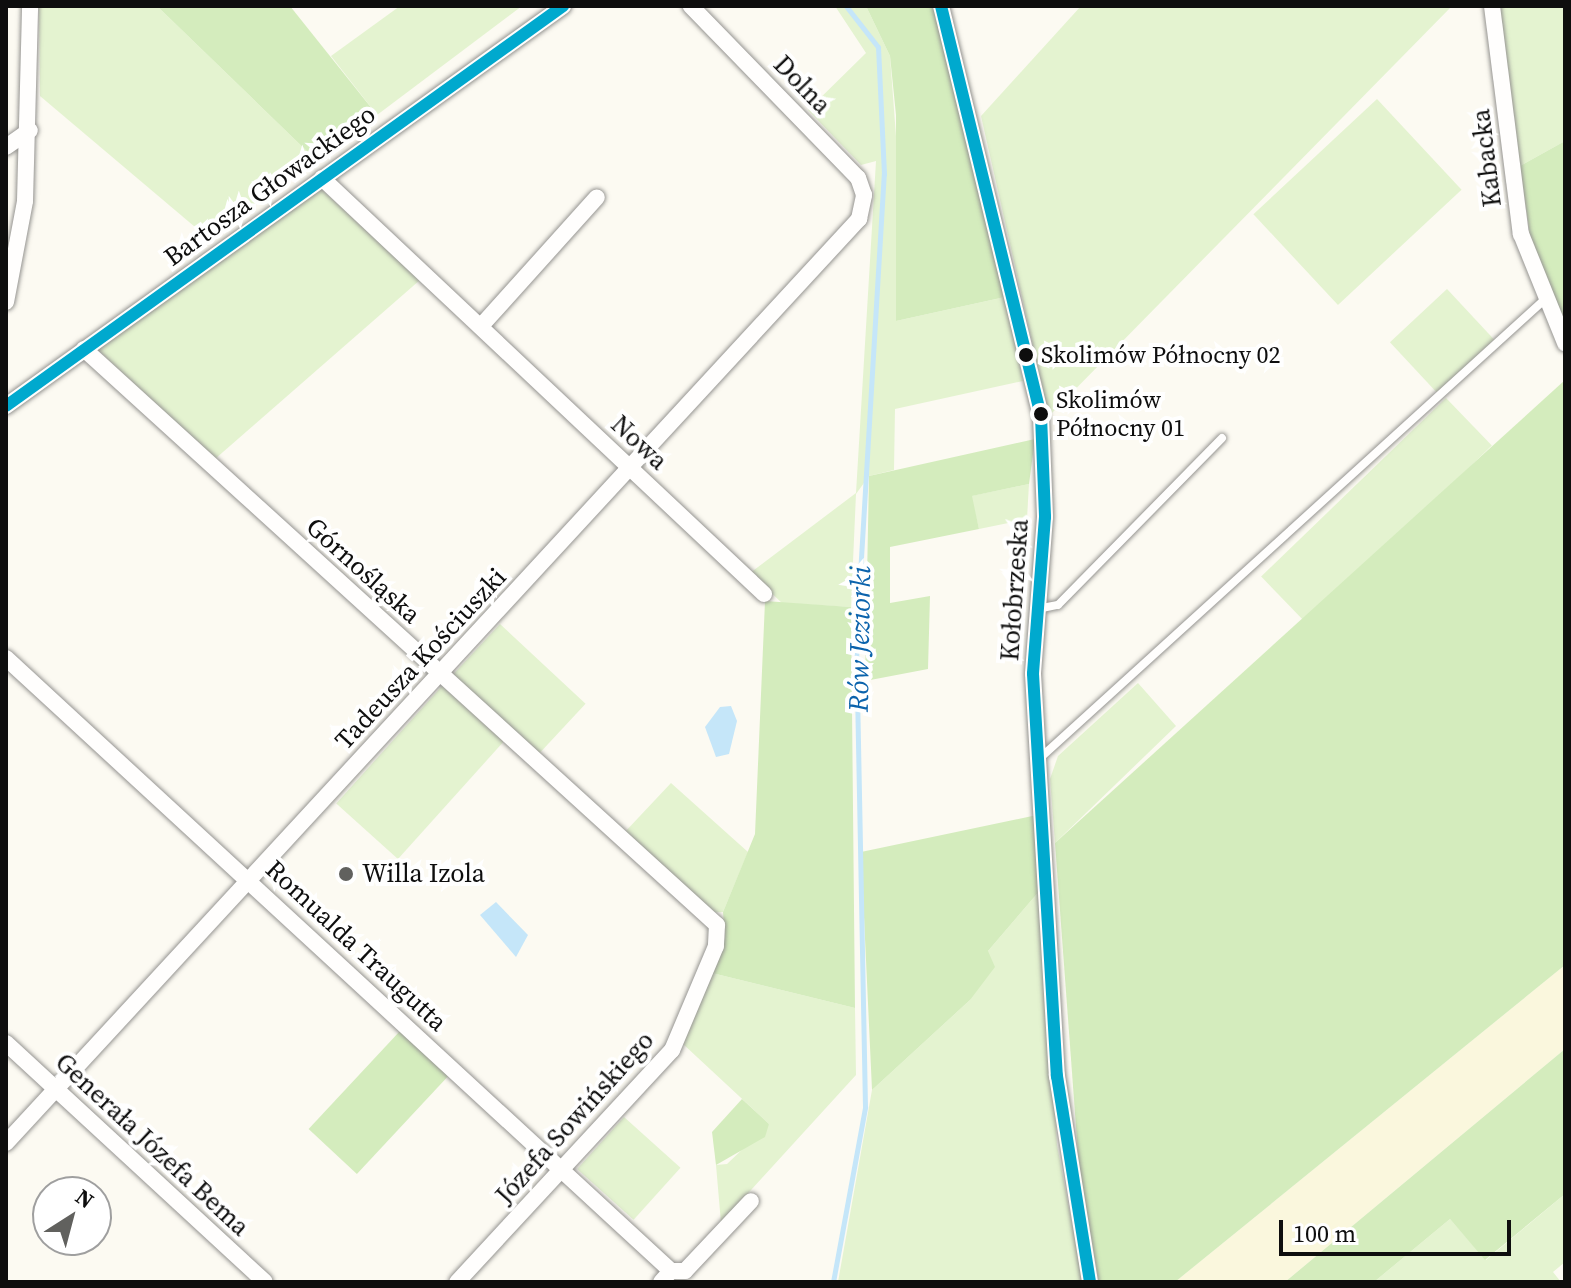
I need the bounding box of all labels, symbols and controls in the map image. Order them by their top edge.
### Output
street label: Dolna [767,49,837,121]
street label: Bartosza Głowackiego [158,99,382,273]
street label: Kabacka [1466,107,1508,209]
place label: Skolimów Północny 02 [1041,341,1281,369]
marker: Skolimów Północny 02 [1018,347,1034,363]
place label: Skolimów Północny 01 [1056,386,1185,442]
marker: Skolimów Północny 01 [1033,406,1049,422]
street label: Nowa [604,409,674,477]
street label: Górnośląska [299,511,427,631]
street label: Kołobrzeska [994,518,1036,662]
street label: Tadeusza Kościuszki [329,562,513,756]
water label: Rów Jeziorki [841,566,877,712]
street label: Romualda Traugutta [259,854,453,1038]
place label: Willa Izola [362,858,485,890]
marker: Willa Izola [337,865,355,883]
street label: Józefa Sowińskiego [489,1025,661,1211]
street label: Generała Józefa Bema [49,1047,255,1243]
north arrow [32,1176,112,1256]
text: N [70,1181,100,1215]
scale bar [1283,1204,1515,1254]
text: 100 m [1293,1217,1356,1250]

